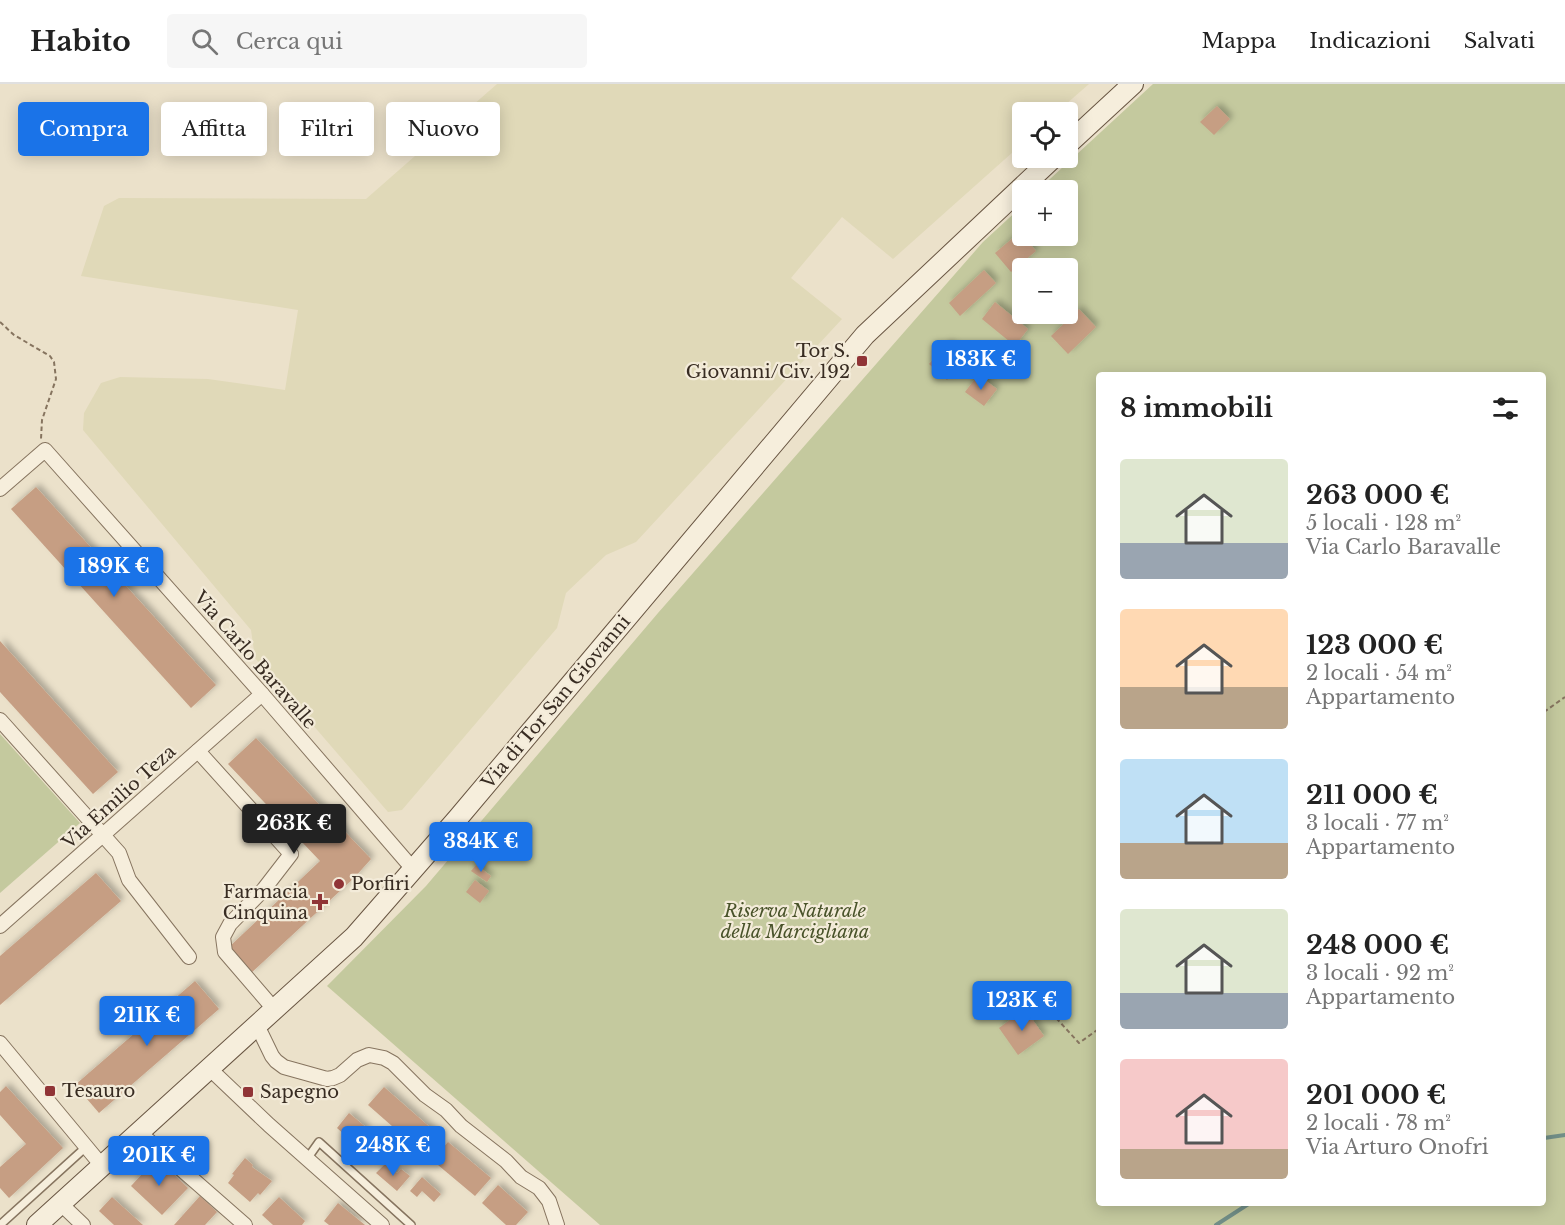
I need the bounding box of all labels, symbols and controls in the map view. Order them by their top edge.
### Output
search box [167,14,587,68]
text: Habito [30,24,131,59]
icon: search [188,25,221,58]
text: Cerca qui [236,28,343,55]
text: Mappa [1201,28,1276,54]
text: Indicazioni [1309,28,1431,54]
text: Salvati [1464,28,1535,54]
chip: Compra [18,102,149,156]
chip: Affitta [161,102,267,156]
chip: Filtri [279,102,374,156]
chip: Nuovo [386,102,500,156]
map controls [1012,102,1078,324]
button: locate [1012,102,1078,168]
button: + [1012,180,1078,246]
button: − [1012,258,1078,324]
place label: Tor S. Giovanni/Civ. 192 [686,340,850,383]
pin: 183K € [932,340,1030,391]
text: 183K € [946,347,1016,371]
marker: Tor S. Giovanni/Civ. 192 [855,354,869,368]
text: 8 immobili [1120,392,1273,424]
icon: filters [1489,392,1522,425]
text: 263 000 € [1306,479,1450,511]
icon: home [1168,483,1240,555]
text: 5 locali · 128 m² [1306,511,1461,535]
text: Via Carlo Baravalle [1306,535,1501,559]
pin: 189K € [65,547,163,598]
text: 189K € [78,554,150,578]
street label: Via Carlo Baravalle [188,586,321,733]
street label: Via di Tor San Giovanni [476,611,635,794]
text: 123 000 € [1306,629,1443,661]
icon: home [1168,633,1240,705]
text: 2 locali · 54 m² [1306,661,1452,685]
text: Appartamento [1306,685,1455,709]
street label: Via Emilio Teza [57,740,180,854]
text: 211 000 € [1306,779,1438,811]
icon: home [1168,783,1240,855]
pin: 263K € [245,804,343,855]
text: 263K € [256,811,332,835]
text: 3 locali · 77 m² [1306,811,1449,835]
pin: 384K € [432,822,530,873]
text: 384K € [443,829,519,853]
text: Appartamento [1306,835,1455,859]
place label: Porfiri [351,873,410,895]
marker: Porfiri [332,877,346,891]
place label: Farmacia Cinquina [223,881,308,924]
marker: Farmacia Cinquina [313,895,327,909]
park label: Riserva Naturale della Marcigliana [721,900,869,943]
text: 248 000 € [1306,929,1449,961]
icon: home [1168,933,1240,1005]
text: 3 locali · 92 m² [1306,961,1454,985]
pin: 123K € [973,981,1071,1032]
text: Appartamento [1306,985,1455,1009]
text: 123K € [986,988,1058,1012]
pin: 211K € [98,996,196,1047]
text: 211K € [114,1003,181,1027]
text: 201 000 € [1306,1079,1446,1111]
place label: Tesauro [62,1080,135,1102]
place label: Sapegno [260,1081,339,1103]
icon: home [1168,1083,1240,1155]
marker: Tesauro [43,1084,57,1098]
marker: Sapegno [241,1085,255,1099]
text: 2 locali · 78 m² [1306,1111,1451,1135]
pin: 248K € [344,1126,442,1177]
text: 248K € [355,1133,431,1157]
text: Via Arturo Onofri [1306,1135,1489,1159]
pin: 201K € [110,1136,208,1187]
text: 201K € [122,1143,196,1167]

